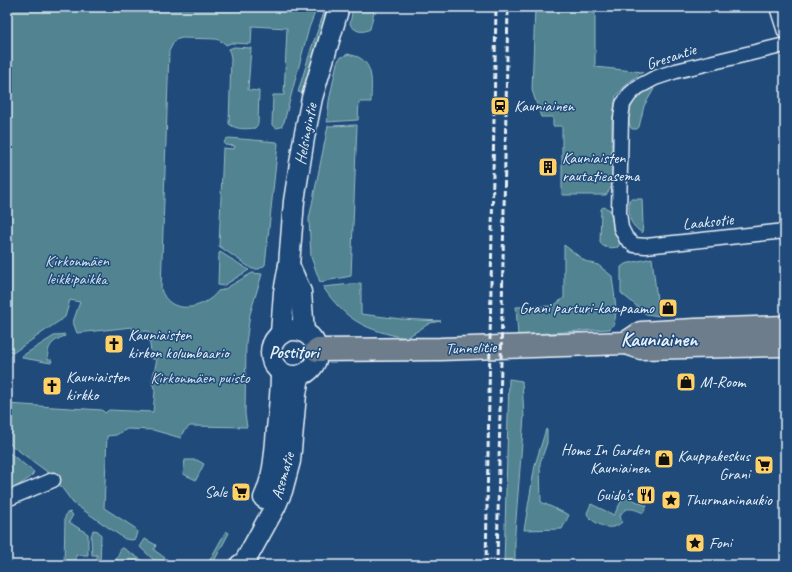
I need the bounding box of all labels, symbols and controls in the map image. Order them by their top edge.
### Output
street label: Gresantie [644,39,700,74]
station icon: Kauniainen [489,95,511,117]
place label: Kauniainen [514,96,575,116]
street label: Helsingintie [290,100,322,166]
place label: Kauniaisten rautatieasema [562,148,641,186]
building icon: Kauniaisten rautatieasema [537,156,559,178]
street label: Laaksotie [682,209,736,235]
park label: Kirkonmäen leikkipaikka [45,251,110,289]
shop icon: Grani parturi-kampaamo [657,297,679,319]
place label: Grani parturi-kampaamo [519,298,655,318]
place label: Kauniaisten kirkon kolumbaario [128,325,231,363]
district label: Kauniainen [621,327,699,352]
church icon: Kauniaisten kirkon kolumbaario [103,333,125,355]
street label: Tunnelitie [445,337,498,359]
district label: Postitori [269,342,322,363]
place label: Kauniaisten kirkko [66,367,130,405]
park label: Kirkonmäen puisto [150,368,251,388]
shop icon: M-Room [675,371,697,393]
place label: M-Room [700,372,747,392]
church icon: Kauniaisten kirkko [41,375,63,397]
place label: Home In Garden Kauniainen [561,440,651,478]
place label: Kauppakeskus Grani [677,446,752,484]
street label: Asematie [267,448,300,502]
shop icon: Home In Garden Kauniainen [653,448,675,470]
supermarket icon: Kauppakeskus Grani [753,454,775,476]
supermarket icon: Sale [230,481,252,503]
place label: Sale [204,482,229,502]
restaurant icon: Guido's [635,484,657,506]
place label: Guido's [596,485,634,505]
place icon: Thurmaninaukio [660,489,682,511]
place label: Thurmaninaukio [685,490,773,510]
place icon: Foni [684,532,706,554]
place label: Foni [709,533,734,553]

